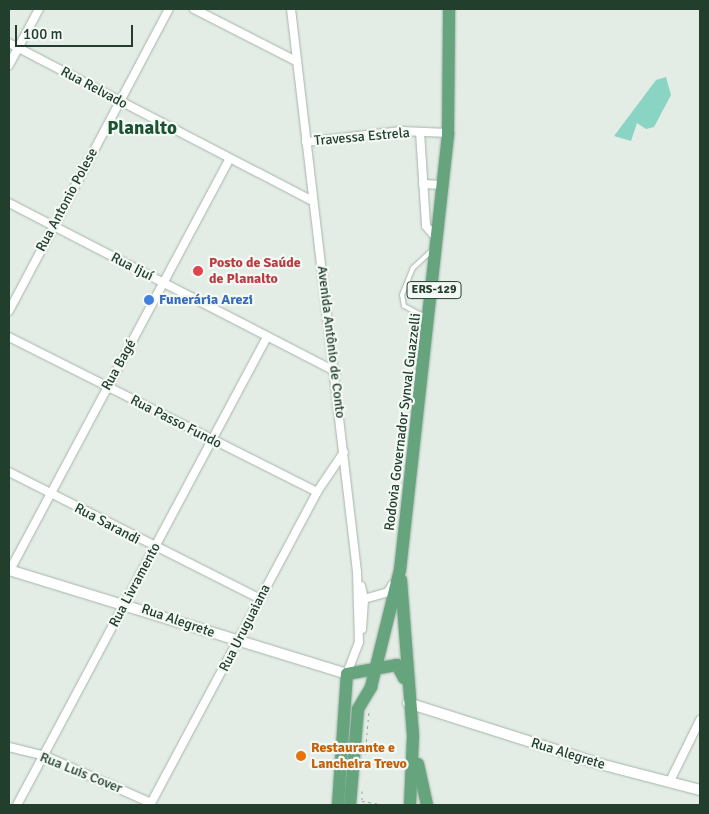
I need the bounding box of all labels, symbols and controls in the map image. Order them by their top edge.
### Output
scale bar [18,15,135,47]
text: 100 m [23,25,63,43]
street label: Rua Relvado [58,63,130,113]
district label: Planalto [107,118,177,140]
street label: Travessa Estrela [314,124,410,150]
street label: Rua Antonio Polese [33,145,101,255]
street label: Rua Ijuí [108,249,156,285]
place label: Posto de Saúde de Planalto [209,255,301,288]
marker: Posto de Saúde de Planalto [191,264,205,278]
street label: Avenida Antônio de Conto [313,265,349,419]
road number: ERS-129 [406,280,462,300]
place label: Funerária Arezi [159,292,253,308]
marker: Funerária Arezi [143,294,155,306]
street label: Rodovia Governador Synval Guazzelli [381,312,425,532]
street label: Rua Bagé [98,337,140,393]
street label: Rua Passo Fundo [128,392,224,452]
street label: Rua Sarandi [71,500,143,548]
street label: Rua Livramento [106,540,164,630]
street label: Rua Uruguaiana [216,581,274,675]
street label: Rua Alegrete [139,601,217,641]
street label: Rua Alegrete [529,735,607,773]
place label: Restaurante e Lancheira Trevo [311,740,407,772]
street label: Rua Luis Cover [37,749,125,797]
marker: Restaurante e Lancheira Trevo [295,750,307,762]

